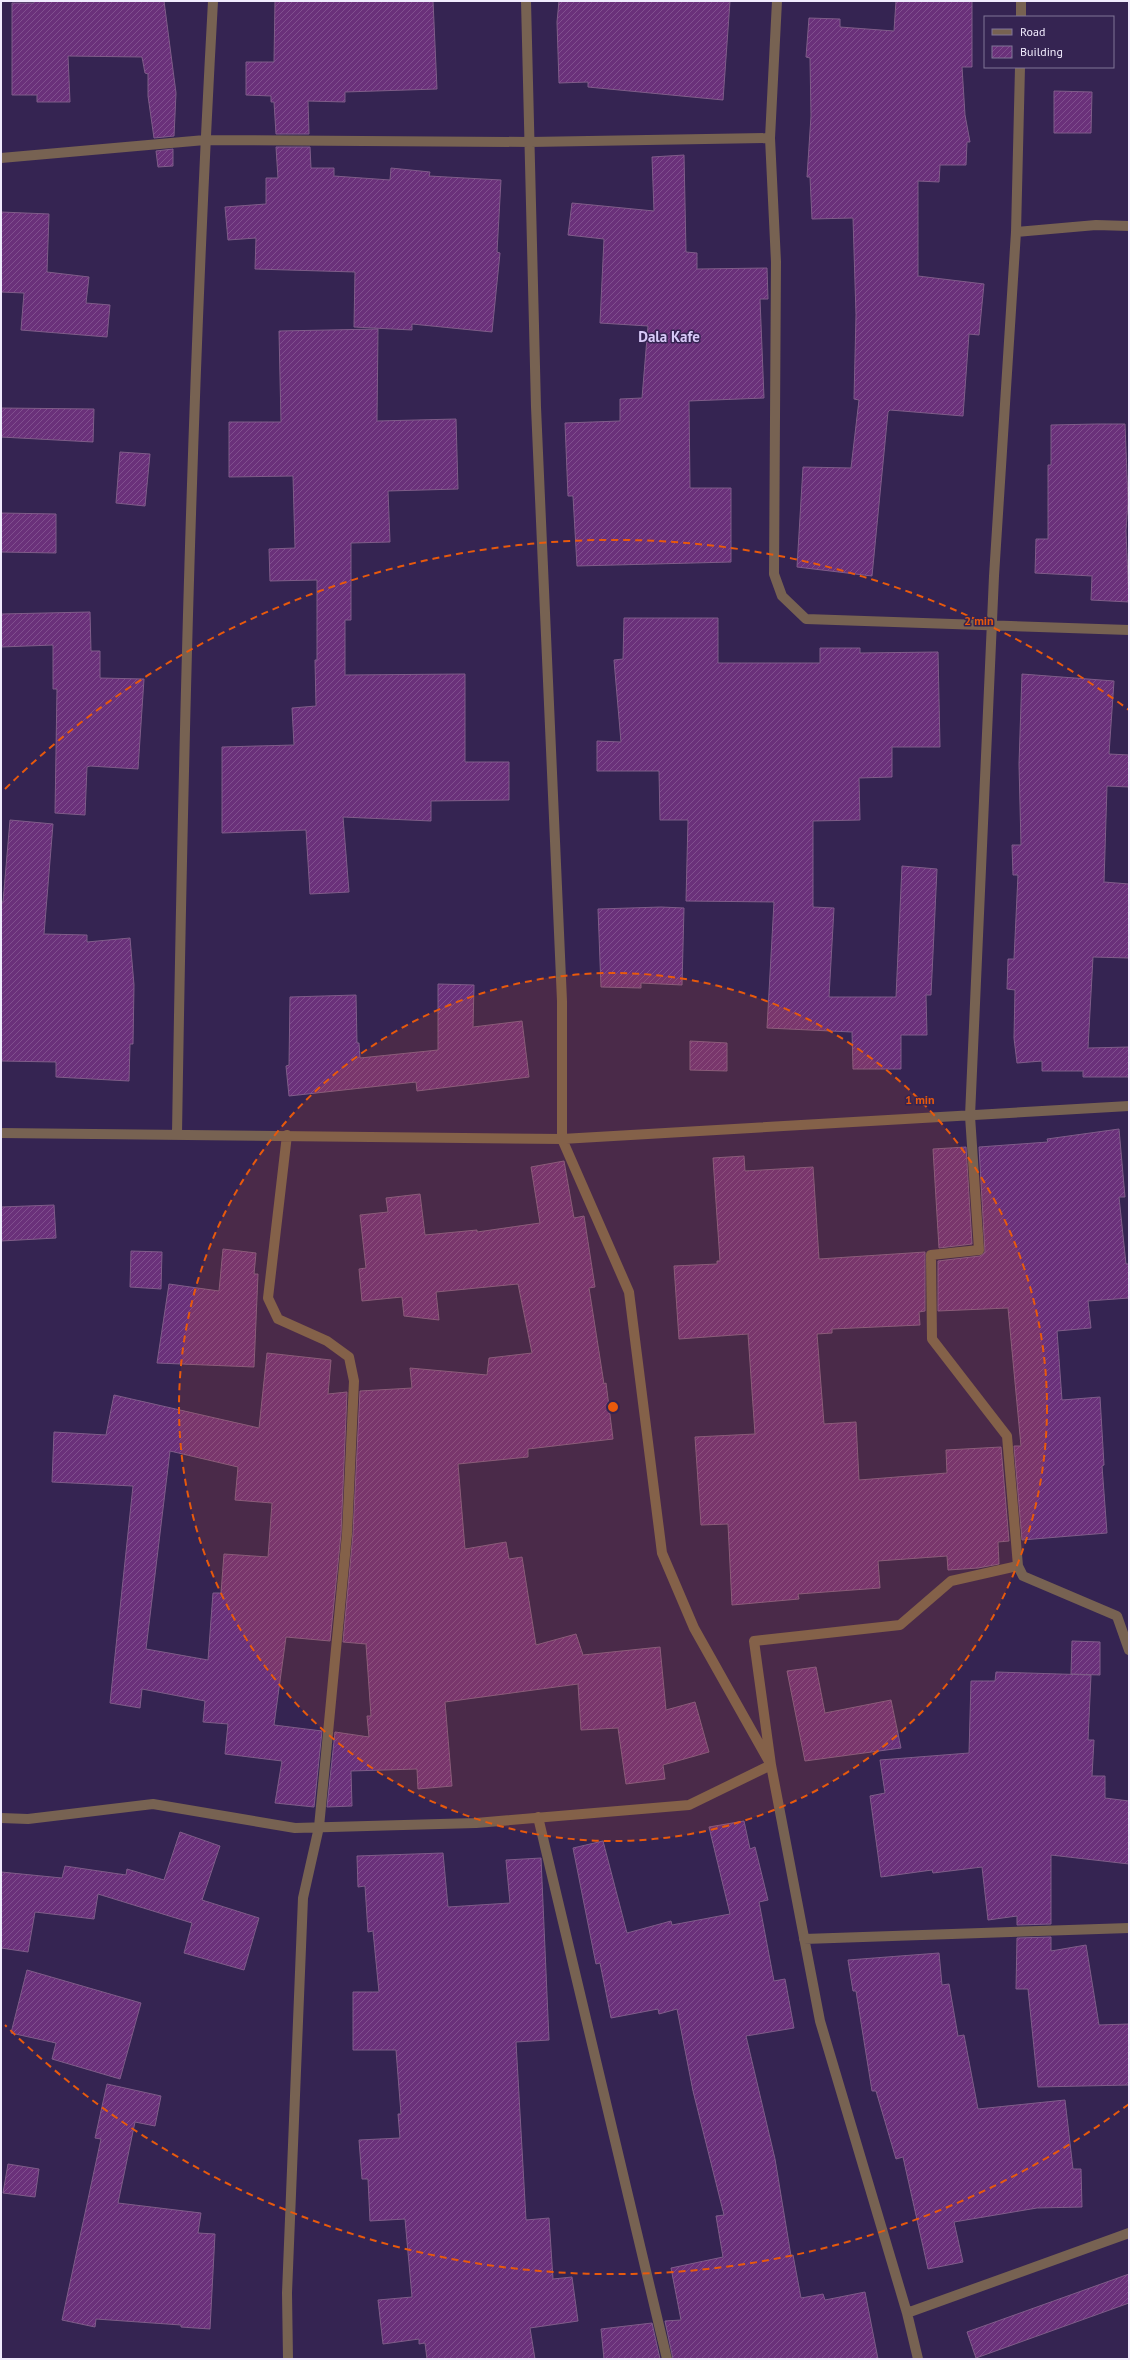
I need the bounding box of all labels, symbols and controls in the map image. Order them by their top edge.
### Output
legend [984,16,1114,68]
text: Road [1020,24,1045,39]
text: Building [1020,44,1063,59]
district label: Dala Kafe [638,327,700,346]
text: 2 min [964,613,994,628]
text: 1 min [905,1092,935,1107]
centre of rings [606,1400,620,1414]

